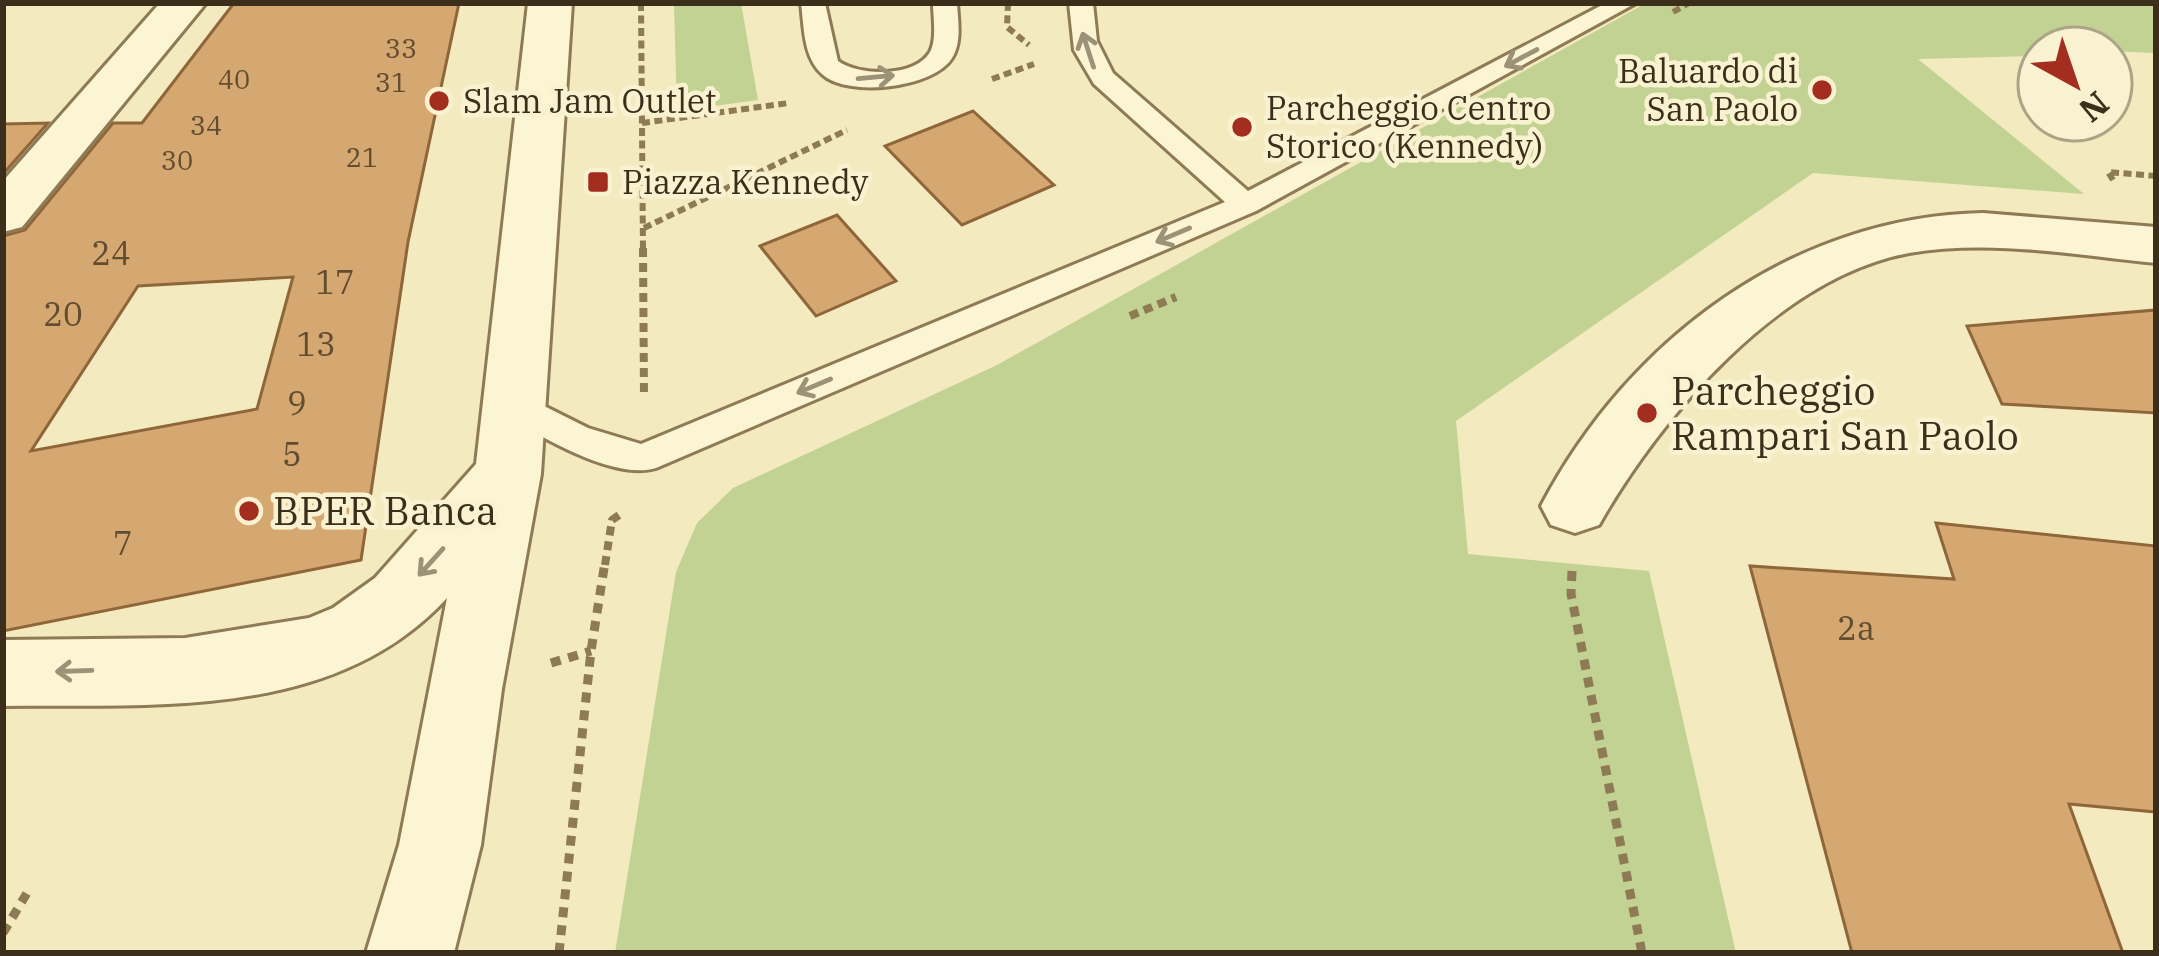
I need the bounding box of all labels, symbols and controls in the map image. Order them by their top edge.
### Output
north arrow [2015,24,2135,144]
house number: 33 [385,30,417,65]
one-way arrow [1076,32,1098,69]
one-way arrow [1504,47,1539,70]
place label: Baluardo di San Paolo [1618,49,1798,130]
house number: 40 [218,61,250,96]
house number: 31 [375,64,407,99]
one-way arrow [856,66,895,89]
marker: Baluardo di San Paolo [1809,77,1835,103]
place label: Slam Jam Outlet [463,79,716,122]
text: N [2071,83,2118,132]
place label: Parcheggio Centro Storico (Kennedy) [1266,86,1551,167]
marker: Slam Jam Outlet [426,88,452,114]
house number: 34 [190,107,222,142]
marker: Parcheggio Centro Storico (Kennedy) [1229,114,1255,140]
house number: 21 [346,139,378,174]
house number: 30 [161,142,193,177]
place label: Piazza Kennedy [622,160,869,203]
marker: Piazza Kennedy [585,169,611,195]
one-way arrow [1156,225,1192,247]
house number: 24 [91,231,131,274]
house number: 17 [315,260,355,303]
house number: 20 [43,292,83,335]
house number: 13 [296,322,336,365]
place label: Parcheggio Rampari San Paolo [1671,365,2019,461]
one-way arrow [796,377,833,398]
house number: 9 [287,381,307,424]
marker: Parcheggio Rampari San Paolo [1634,400,1660,426]
house number: 5 [282,432,302,475]
place label: BPER Banca [273,485,497,536]
marker: BPER Banca [236,498,262,524]
house number: 7 [113,521,133,564]
one-way arrow [418,547,445,577]
house number: 2a [1837,606,1875,649]
one-way arrow [55,660,94,683]

